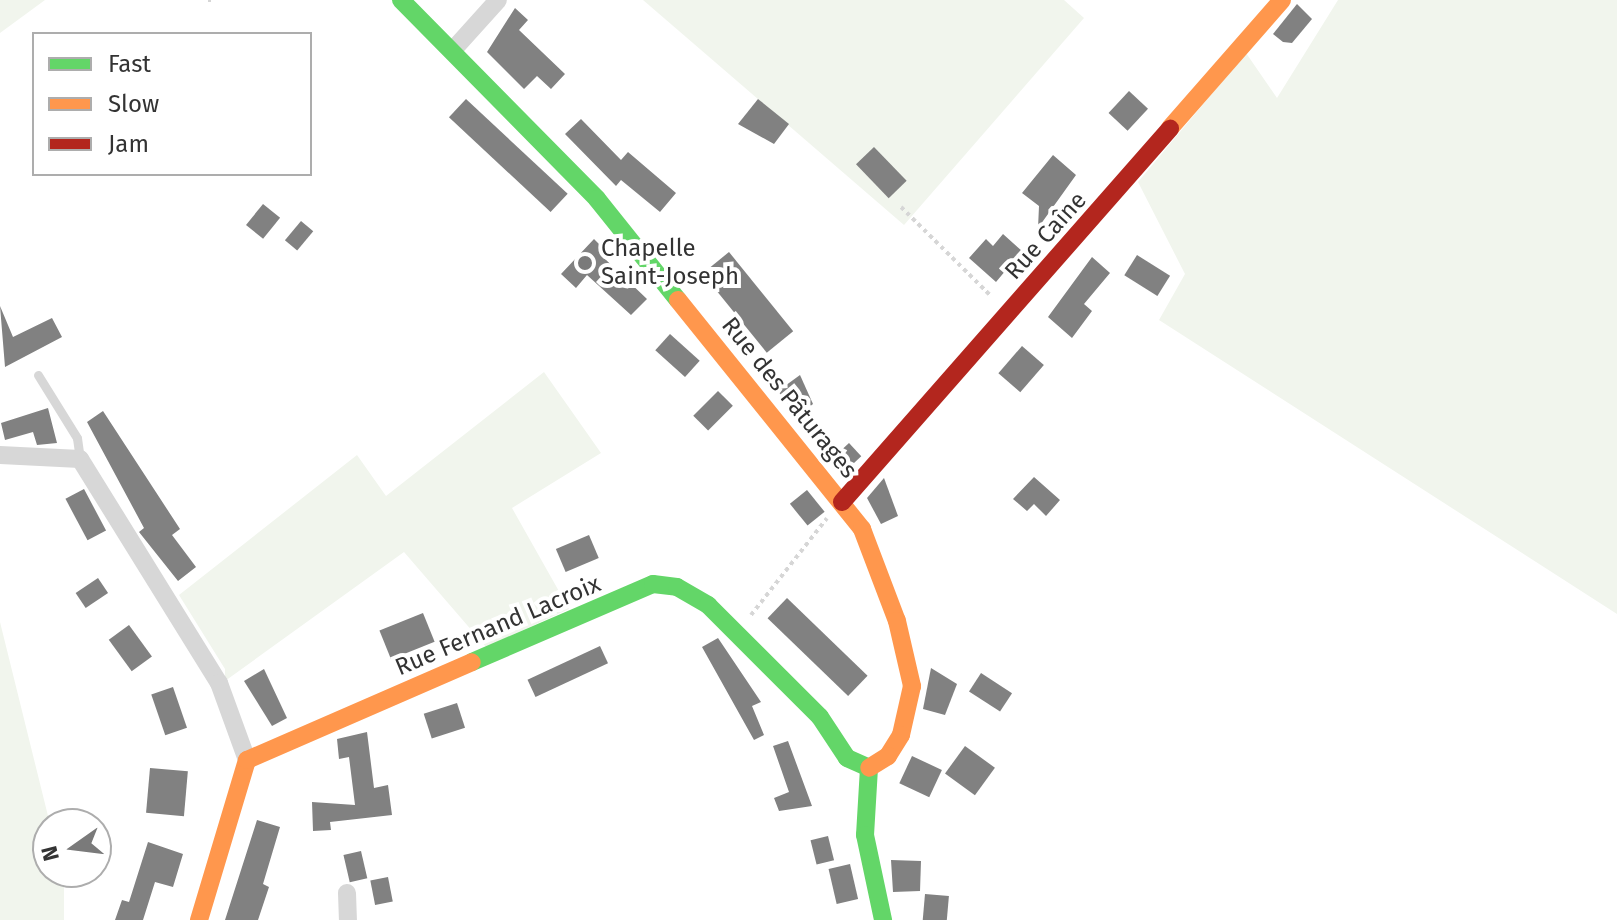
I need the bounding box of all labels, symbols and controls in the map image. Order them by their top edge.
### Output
legend [32,32,312,176]
text: Fast [108,50,151,78]
text: Slow [108,90,159,118]
text: Jam [108,130,149,158]
street label: Rue Caîne [999,186,1093,286]
place label: Chapelle Saint-Joseph [601,235,739,291]
marker: Chapelle Saint-Joseph [576,254,594,272]
street label: Rue des Pâturages [715,312,863,484]
street label: Rue Fernand Lacroix [391,570,605,682]
north arrow [32,808,112,888]
text: N [35,843,65,864]

